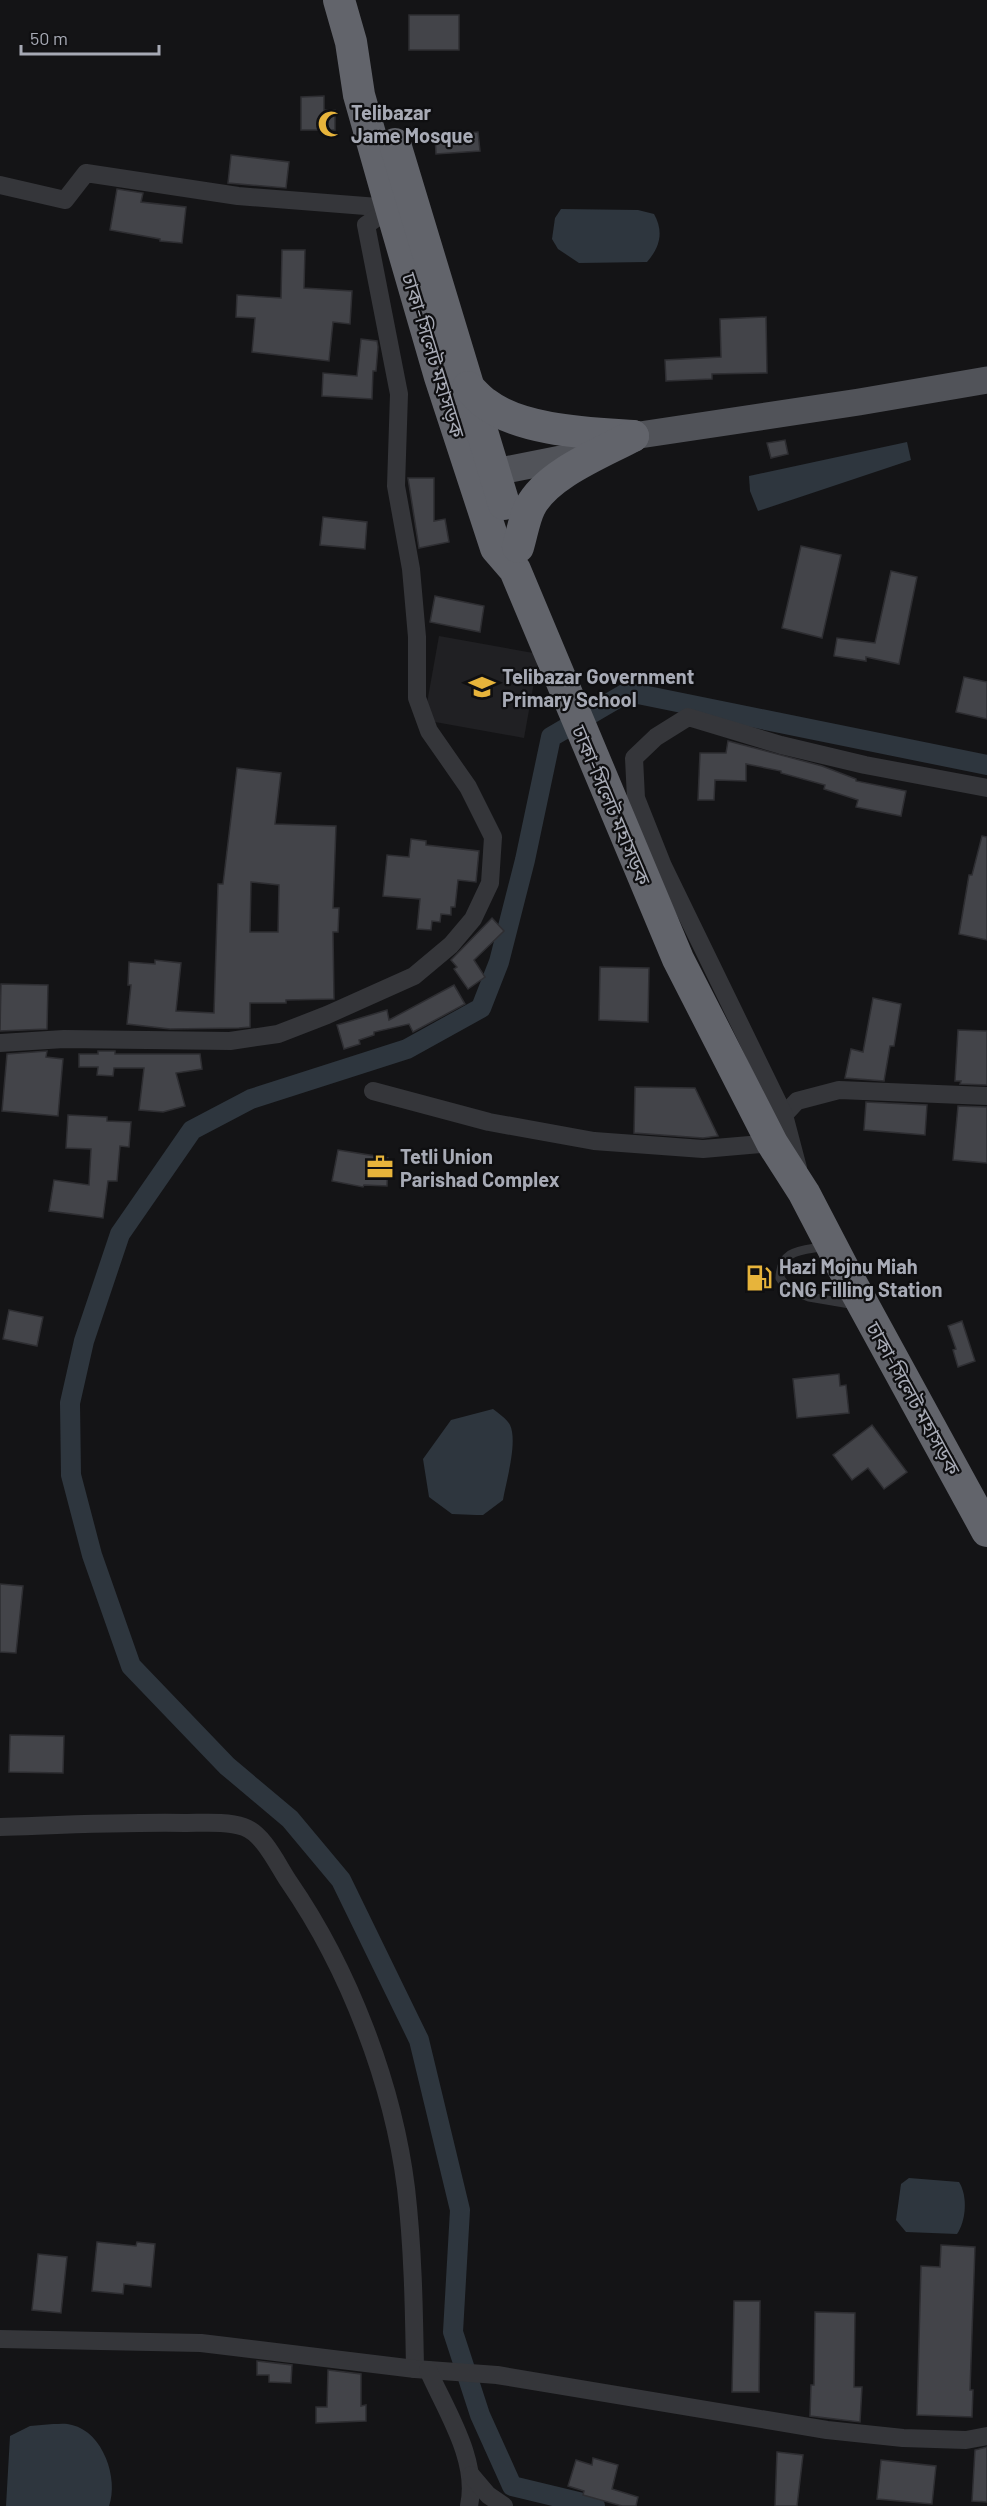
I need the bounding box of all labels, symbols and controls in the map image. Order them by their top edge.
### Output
scale bar [21,18,159,56]
text: 50 m [30,27,68,49]
place label: Telibazar Jame Mosque [351,100,474,147]
mosque icon: Telibazar Jame Mosque [316,109,346,139]
street label: ঢাকা-সিলেট মহাসড়ক [397,269,471,441]
place label: Telibazar Government Primary School [502,664,694,711]
school or university icon: Telibazar Government Primary School [467,672,497,702]
street label: ঢাকা-সিলেট মহাসড়ক [567,721,657,889]
place label: Tetli Union Parishad Complex [400,1144,560,1191]
office icon: Tetli Union Parishad Complex [365,1152,395,1182]
place label: Hazi Mojnu Miah CNG Filling Station [779,1254,943,1301]
fuel station icon: Hazi Mojnu Miah CNG Filling Station [744,1263,774,1293]
street label: ঢাকা-সিলেট মহাসড়ক [862,1316,966,1479]

